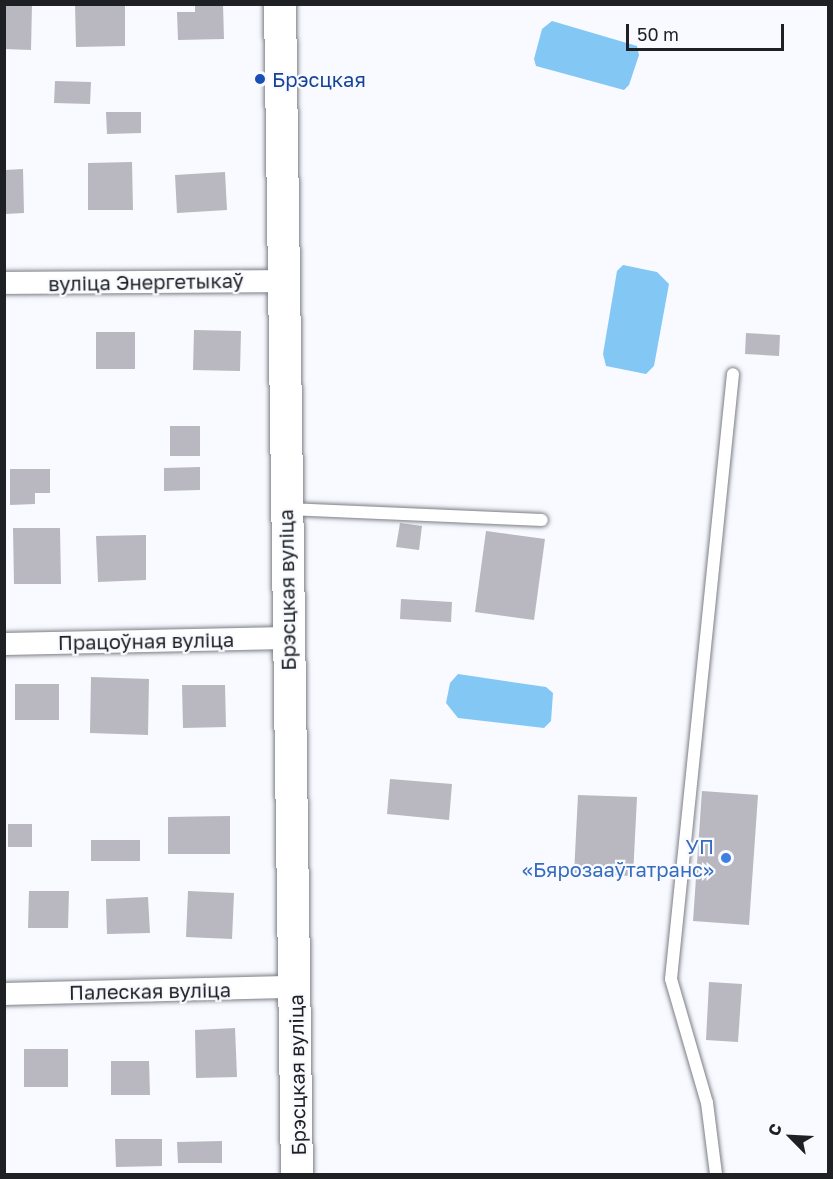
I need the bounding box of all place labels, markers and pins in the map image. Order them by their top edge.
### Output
place label: Брэсцкая [272,67,366,91]
marker: Брэсцкая [253,72,267,86]
place label: УП «Бярозааўтатранс» [522,834,714,881]
marker: УП «Бярозааўтатранс» [719,851,733,865]

